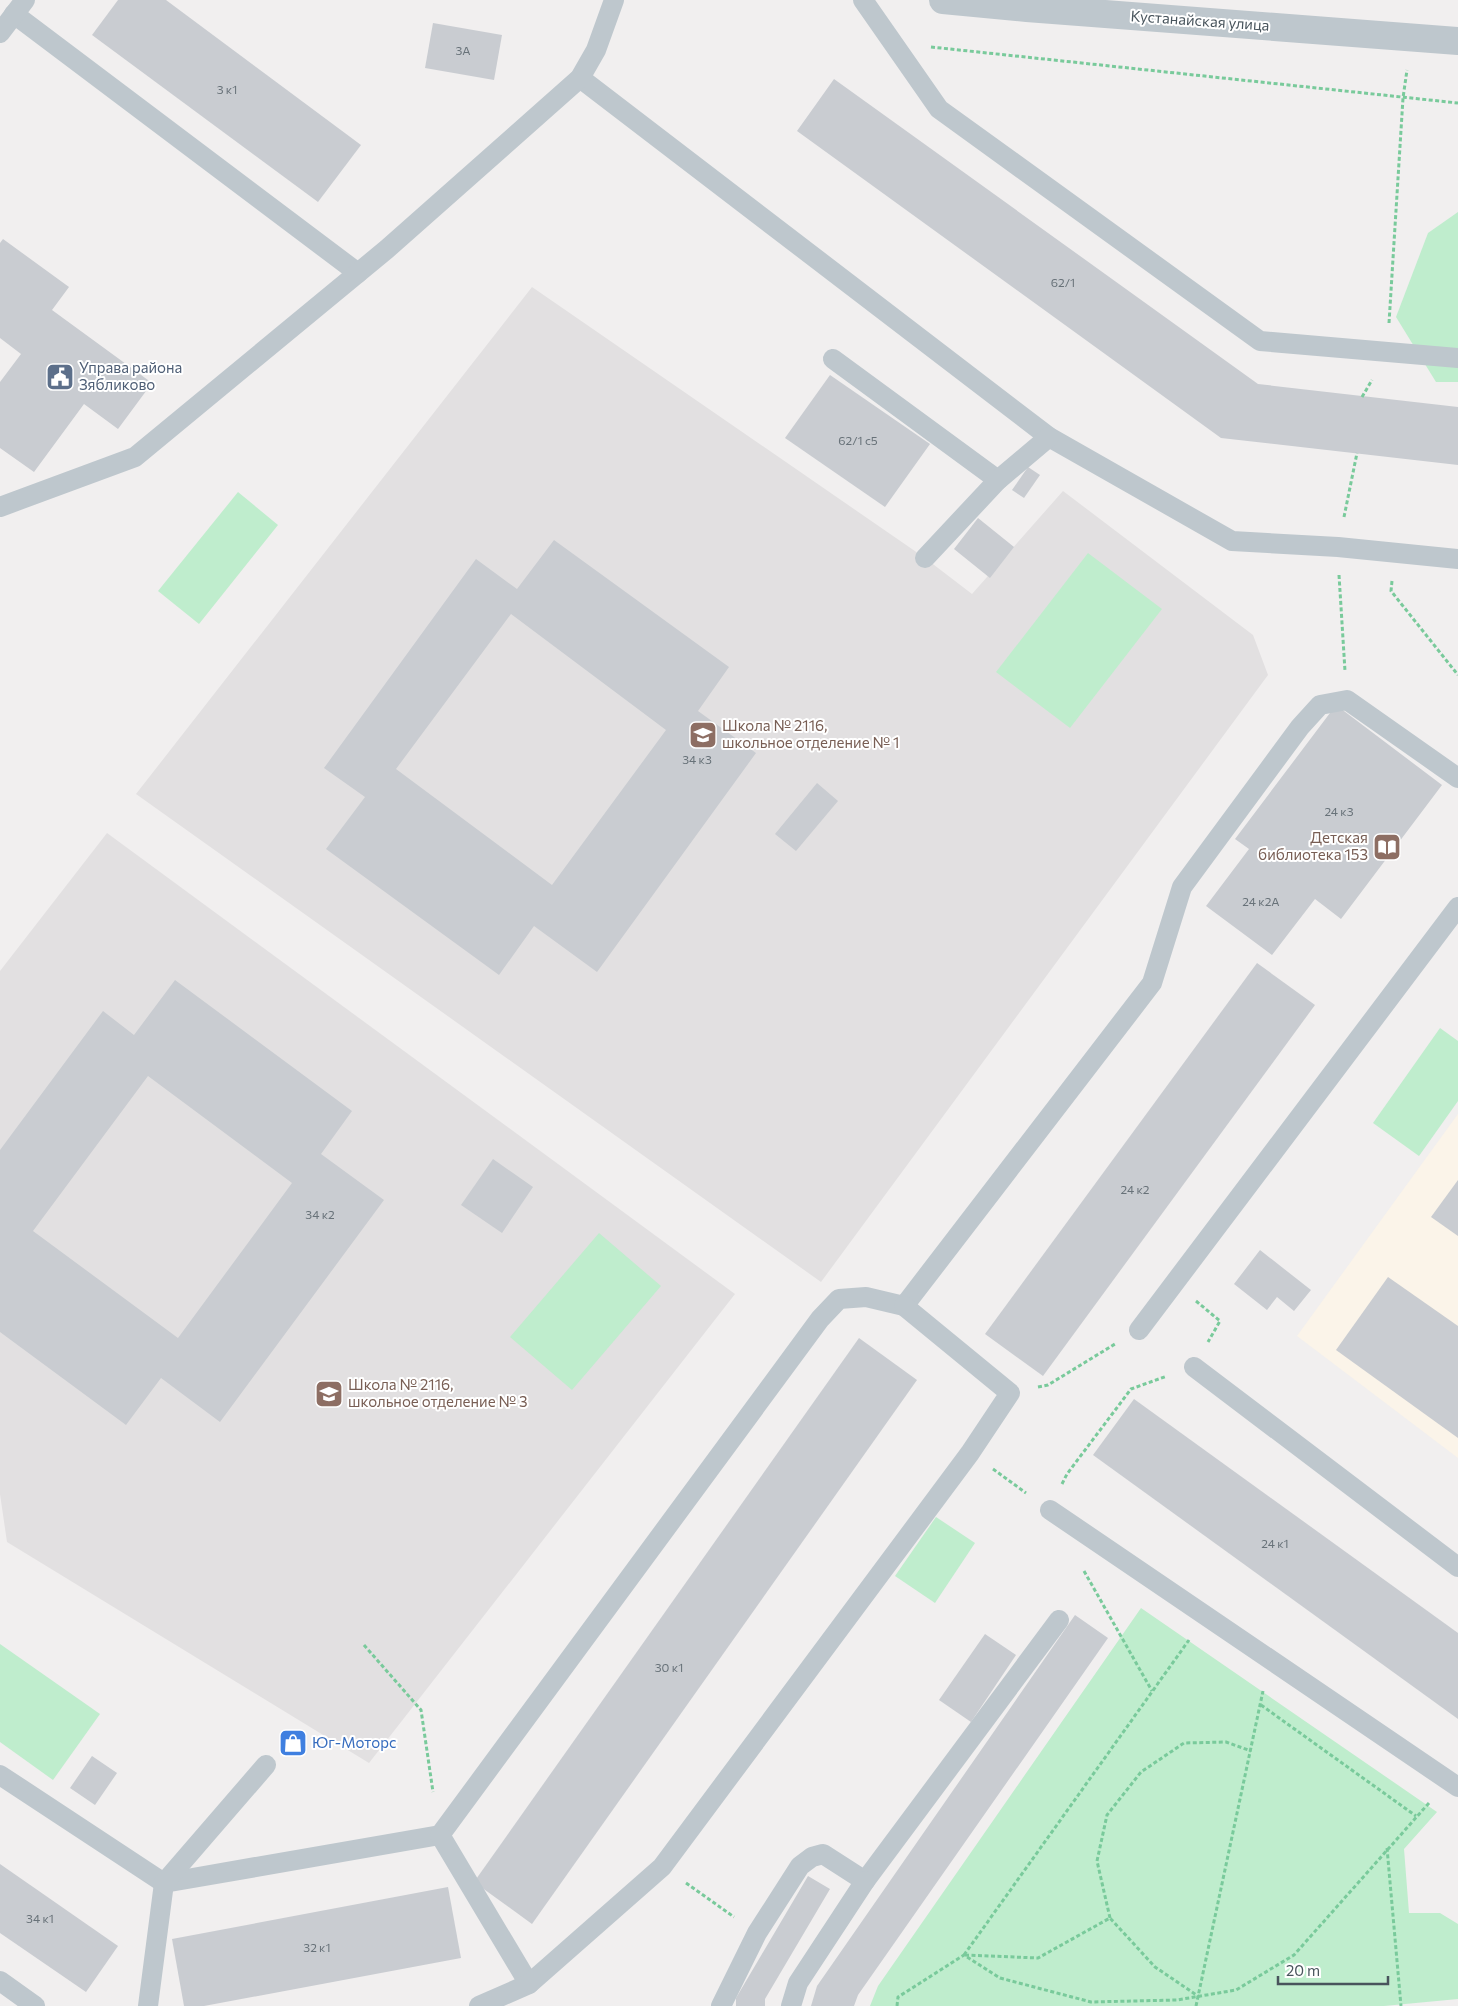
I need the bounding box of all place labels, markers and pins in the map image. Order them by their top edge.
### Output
place label: Управа района Зябликово [79,358,182,393]
public building icon: Управа района Зябликово [45,362,75,392]
place label: Школа № 2116, школьное отделение № 1 [722,716,899,751]
school or university icon: Школа № 2116, школьное отделение № 1 [688,720,718,750]
place label: Детская библиотека 153 [1258,828,1368,863]
library icon: Детская библиотека 153 [1372,832,1402,862]
place label: Школа № 2116, школьное отделение № 3 [348,1375,527,1410]
school or university icon: Школа № 2116, школьное отделение № 3 [314,1379,344,1409]
shop icon: Юг-Моторс [278,1728,308,1758]
place label: Юг-Моторс [312,1733,396,1751]

